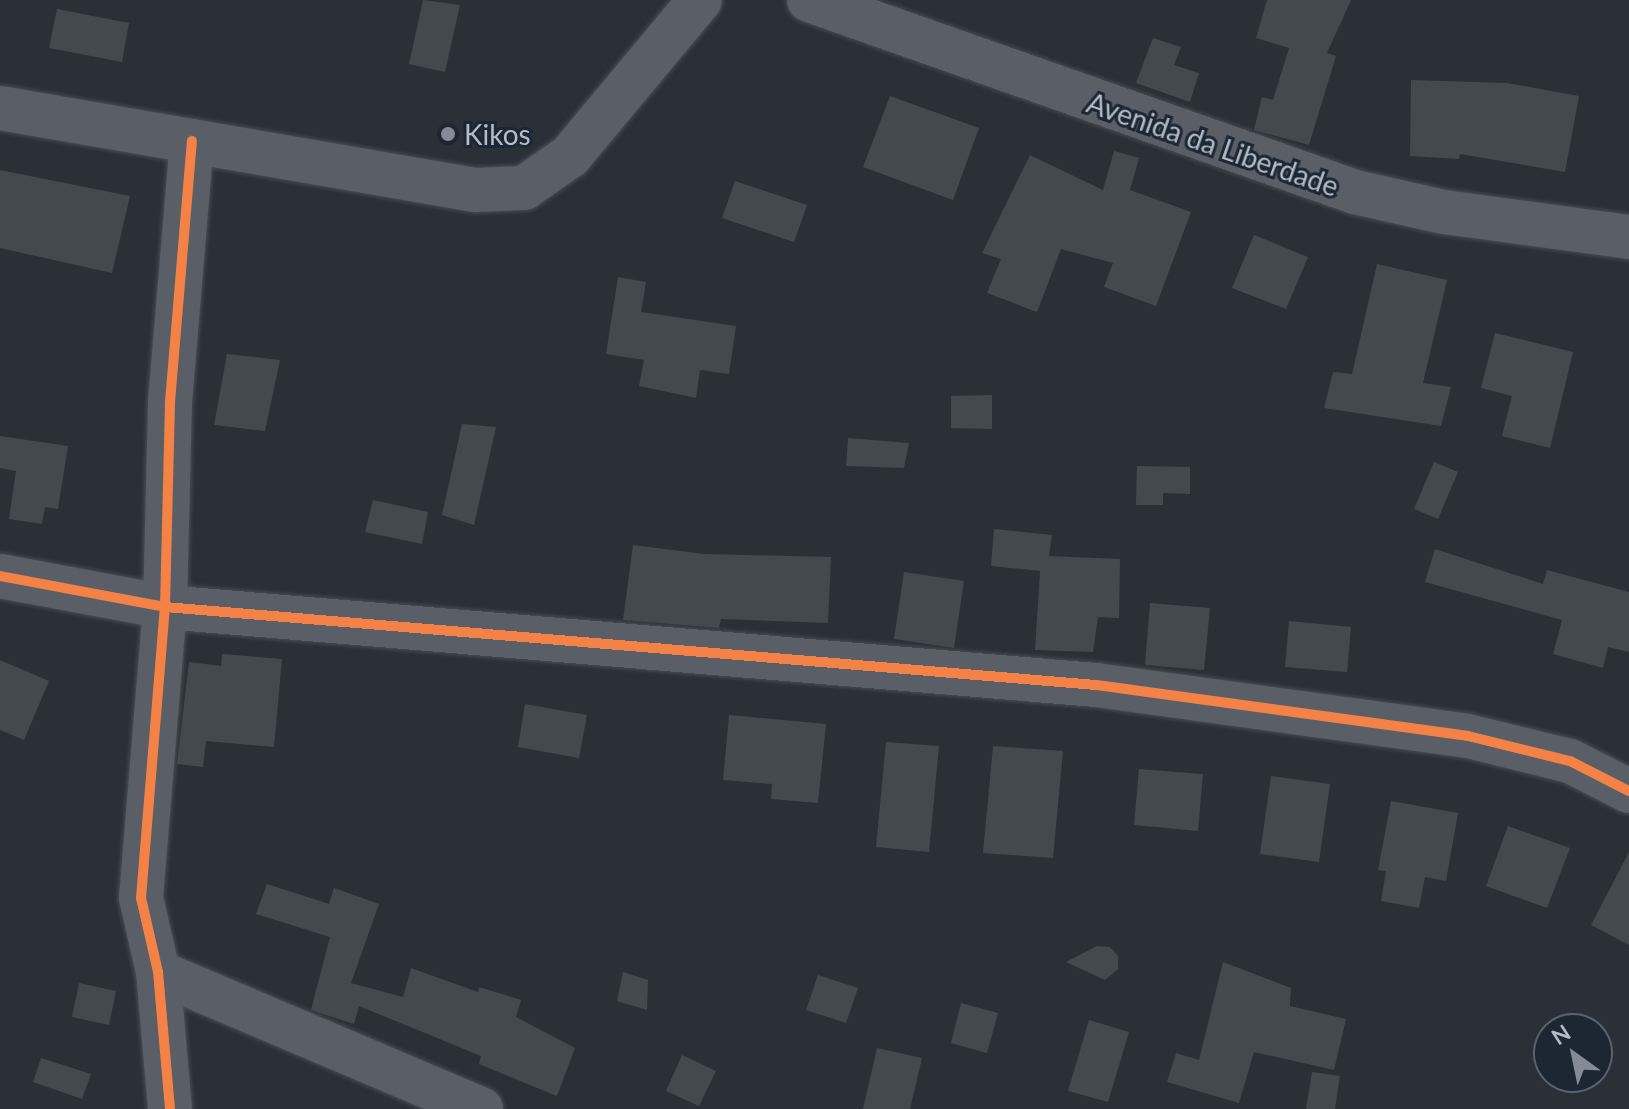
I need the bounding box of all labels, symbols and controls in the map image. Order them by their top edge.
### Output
street label: Avenida da Liberdade [1083,85,1343,203]
place label: Kikos [464,117,531,151]
marker: Kikos [439,125,457,143]
north arrow [1533,1013,1613,1093]
text: N [1546,1018,1575,1050]

